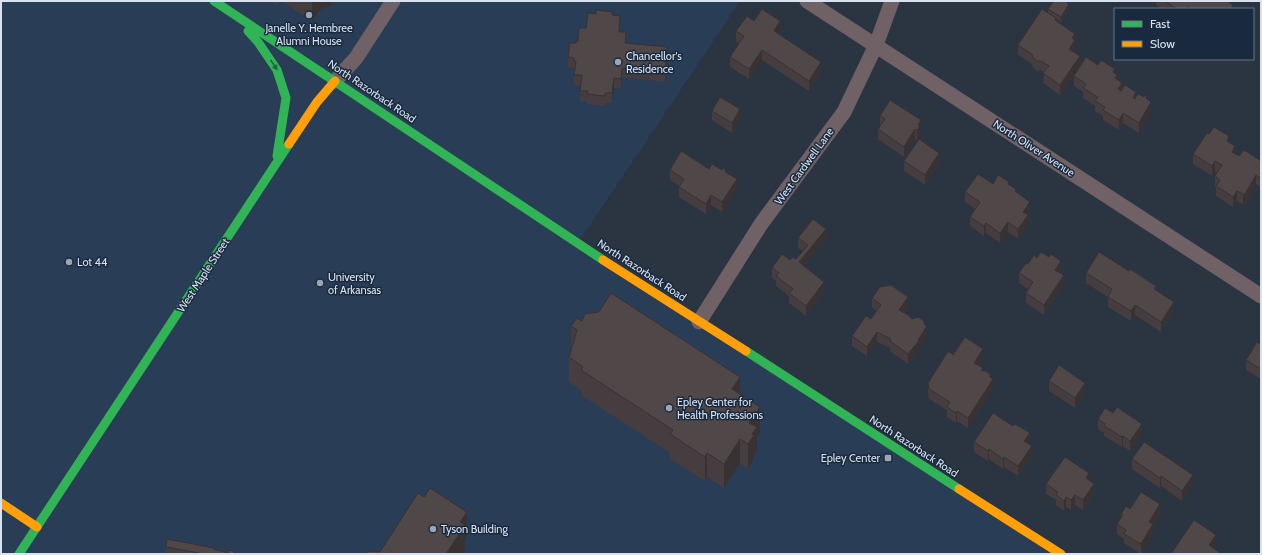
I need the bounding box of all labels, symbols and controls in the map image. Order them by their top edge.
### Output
legend [1114,8,1254,60]
marker: Janelle Y. Hembree Alumni House [304,10,314,20]
text: Fast [1150,16,1170,31]
place label: Janelle Y. Hembree Alumni House [264,21,353,48]
text: Slow [1150,36,1175,51]
place label: Chancellor's Residence [626,49,682,76]
street label: North Razorback Road [325,56,419,126]
marker: Chancellor's Residence [613,57,623,67]
one-way arrow [270,59,277,70]
street label: North Oliver Avenue [991,116,1078,180]
street label: West Cardwell Lane [771,125,837,207]
street label: West Maple Street [174,235,232,315]
street label: North Razorback Road [595,236,689,304]
place label: Lot 44 [77,255,108,269]
marker: Lot 44 [64,257,74,267]
place label: University of Arkansas [328,270,381,297]
marker: University of Arkansas [315,278,325,288]
place label: Epley Center for Health Professions [677,395,764,422]
marker: Epley Center for Health Professions [664,403,674,413]
street label: North Razorback Road [867,412,961,480]
place label: Epley Center [821,451,881,465]
marker: Epley Center [883,453,893,463]
place label: Tyson Building [441,522,508,536]
marker: Tyson Building [428,524,438,534]

